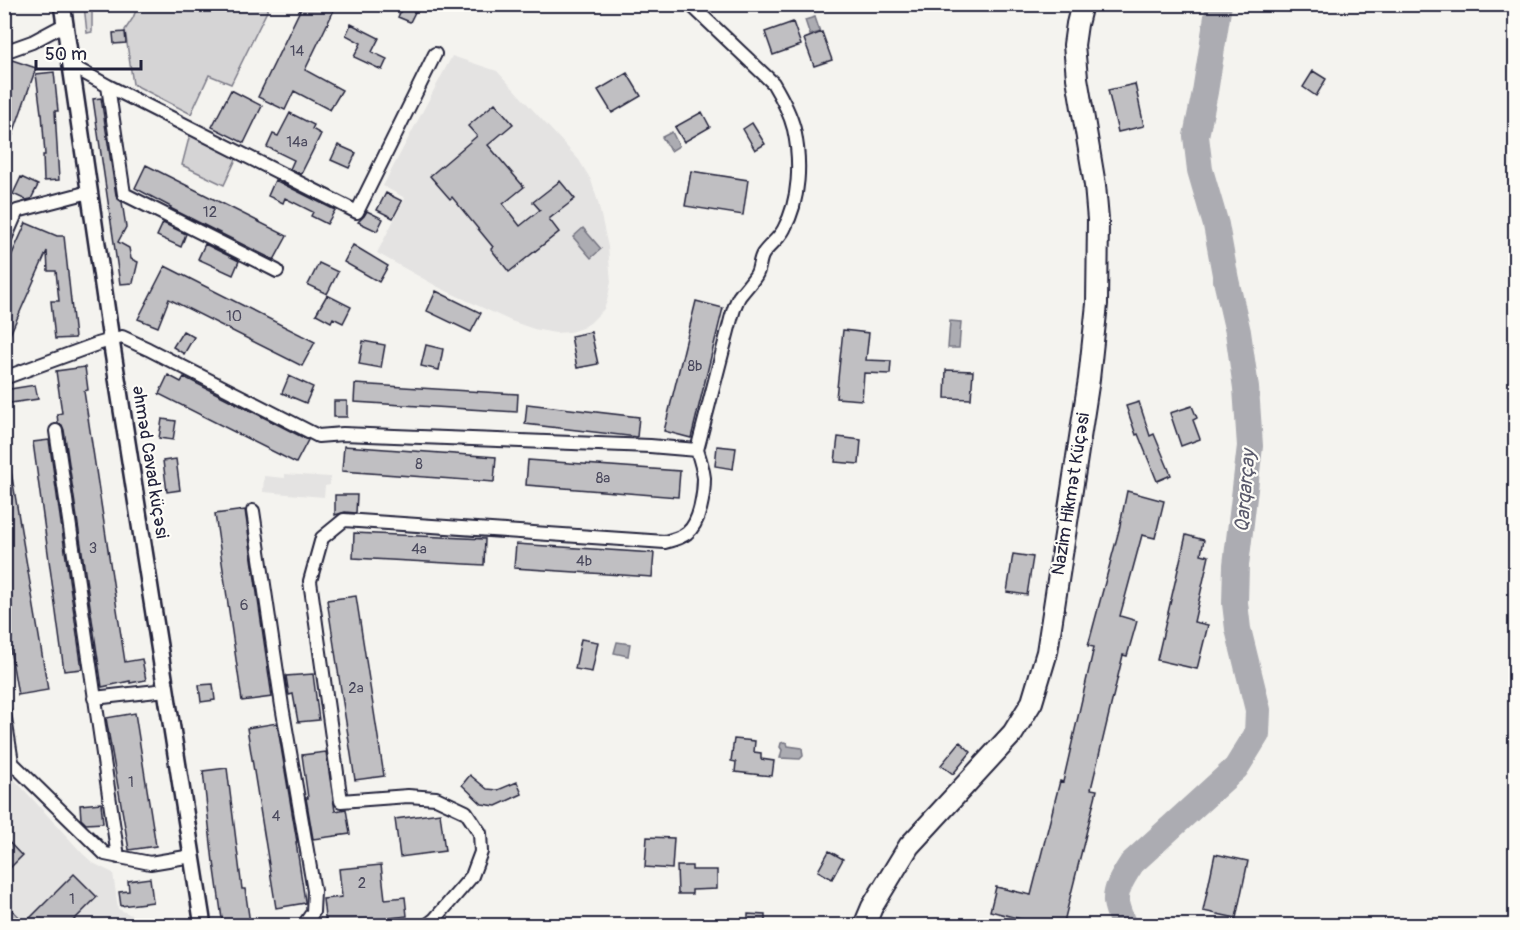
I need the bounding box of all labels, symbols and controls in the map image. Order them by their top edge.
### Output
scale bar [36,33,141,71]
house number: 14 [290,42,305,61]
text: 50 m [45,43,87,66]
house number: 14a [286,133,308,152]
house number: 12 [203,203,217,222]
house number: 10 [226,307,242,326]
house number: 8b [688,357,702,376]
street label: Əhməd Cavad küçəsi [127,384,173,540]
street label: Nazim Hikmət Küçəsi [1047,411,1095,577]
water label: Qarqarçay [1229,446,1261,533]
house number: 8 [415,455,423,474]
house number: 8a [596,469,610,488]
house number: 3 [89,539,97,558]
house number: 4a [411,540,427,559]
house number: 4b [576,552,592,571]
house number: 6 [240,596,248,615]
house number: 2a [348,679,364,698]
house number: 1 [128,773,134,792]
house number: 4 [272,807,281,826]
house number: 2 [358,874,366,893]
house number: 1 [69,890,75,909]

